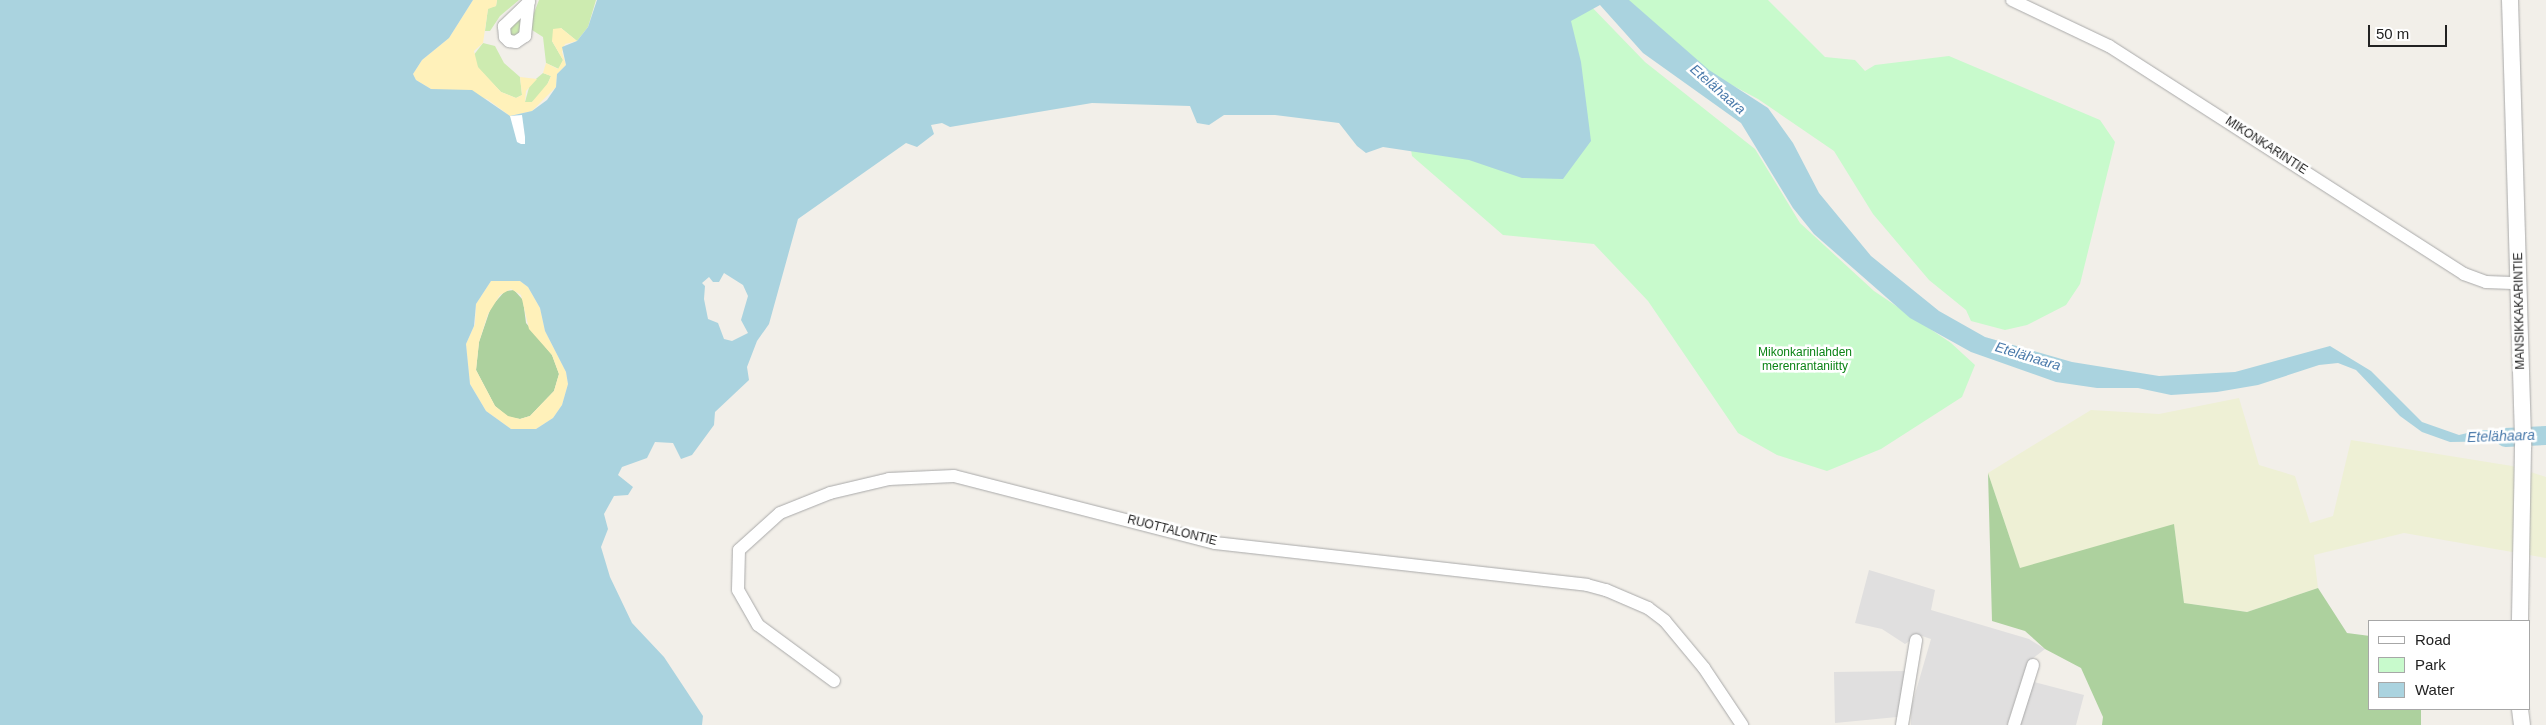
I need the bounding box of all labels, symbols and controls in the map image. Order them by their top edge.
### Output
scale bar [2371,15,2450,47]
text: 50 m [2376,25,2409,42]
water label: Etelähaara [1687,60,1749,118]
street label: MIKONKARINTIE [2222,114,2310,178]
street label: MANSIKKAKARINTIE [2512,252,2528,370]
water label: Etelähaara [1993,338,2063,374]
park label: Mikonkarinlahden merenrantaniitty [1758,346,1852,374]
water label: Etelähaara [2467,426,2535,446]
street label: RUOTTALONTIE [1126,513,1218,549]
legend [2368,620,2531,710]
text: Road [2415,631,2451,648]
text: Park [2415,656,2446,673]
text: Water [2415,681,2454,698]

